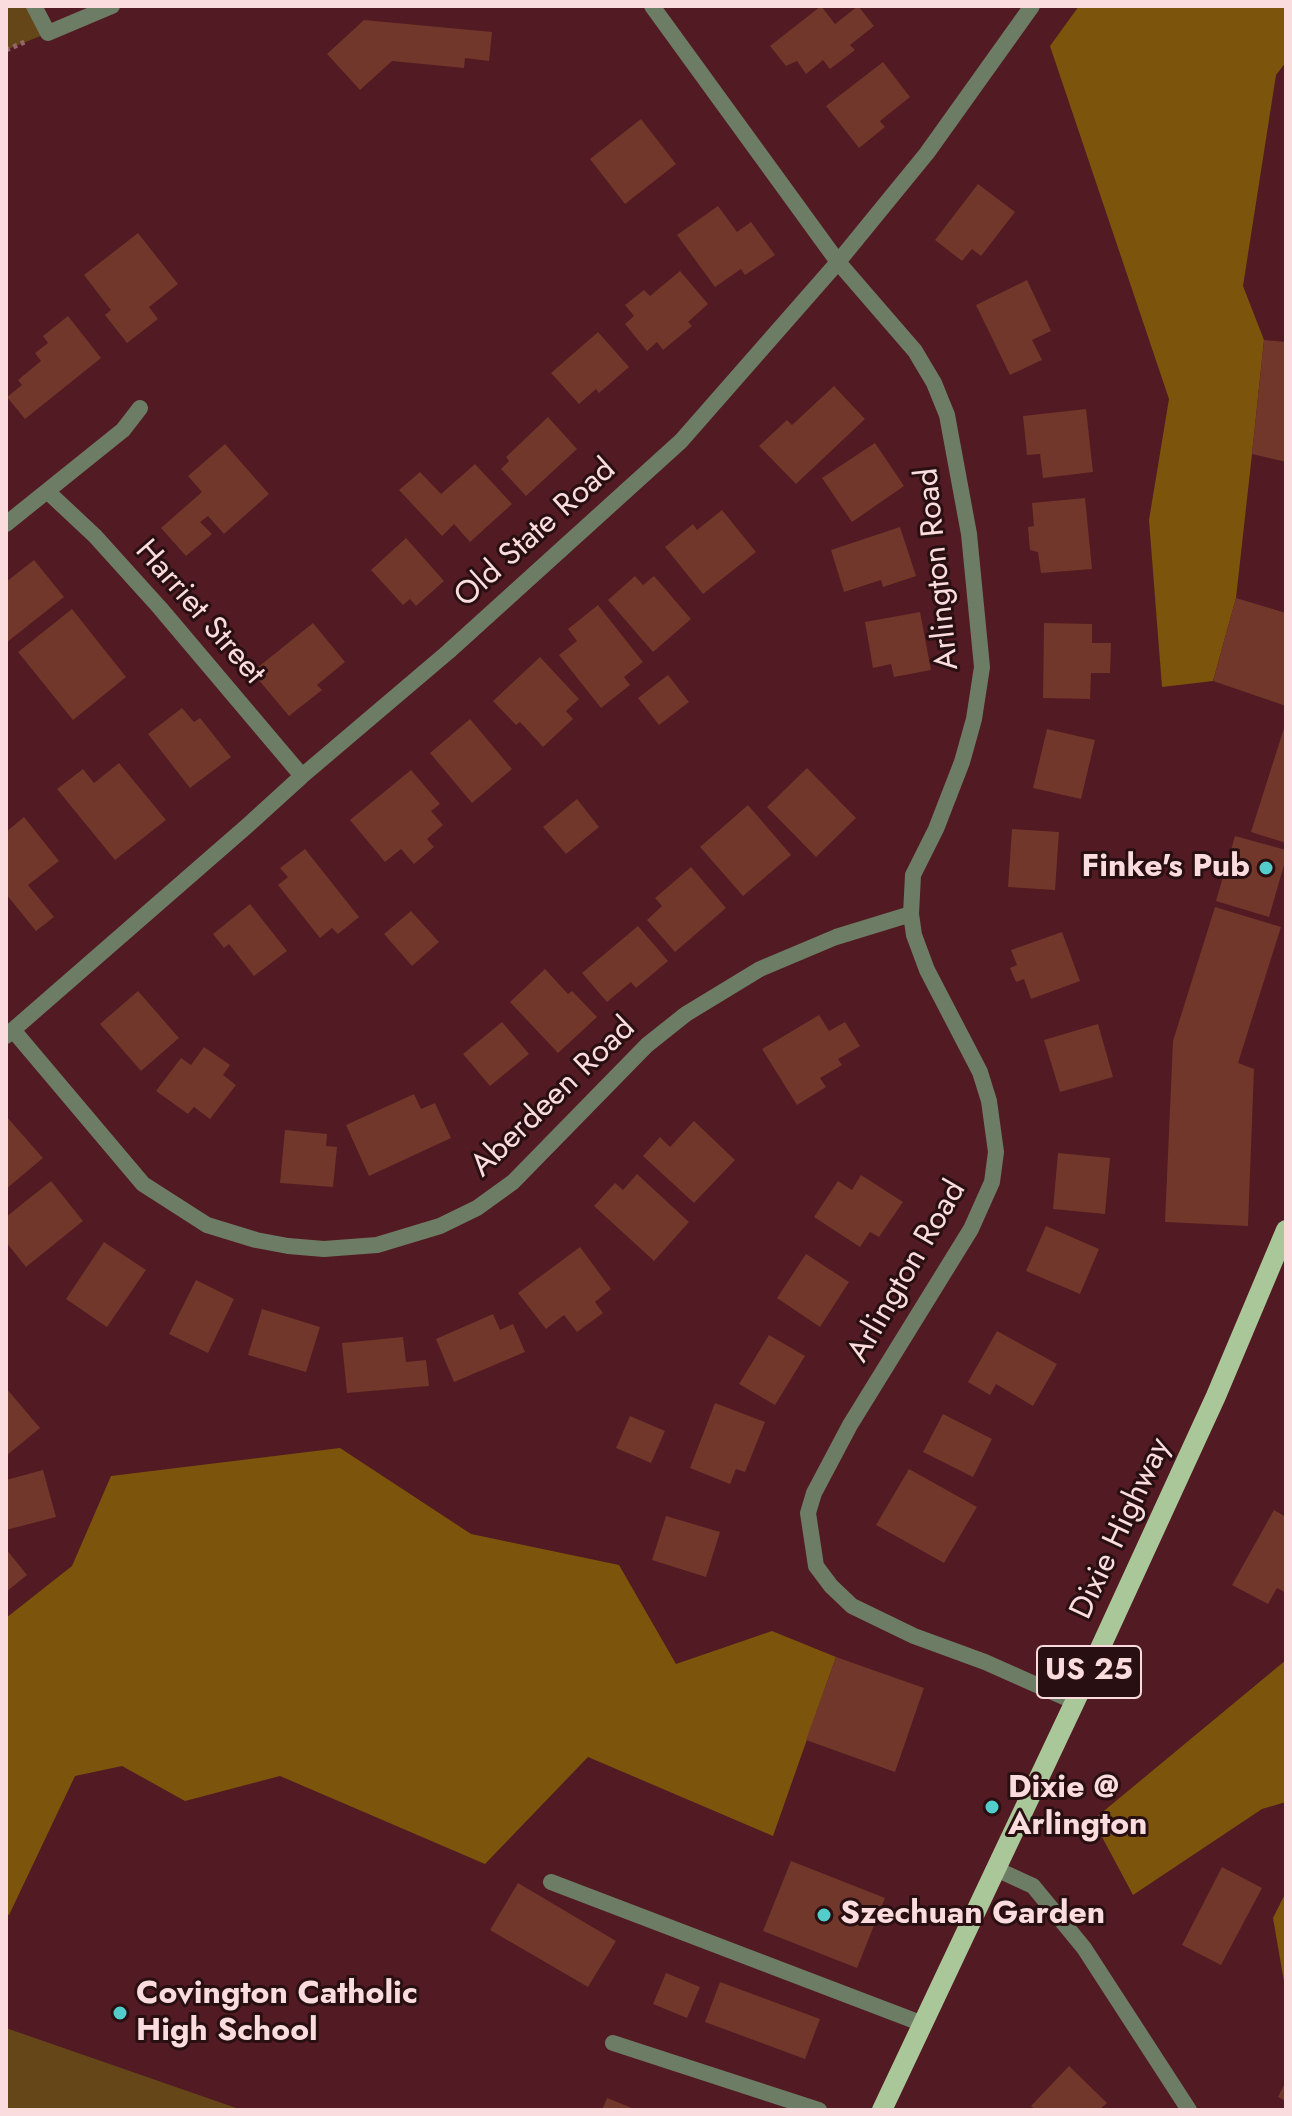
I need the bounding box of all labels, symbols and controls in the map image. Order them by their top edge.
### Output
street label: Old State Road [447,452,625,616]
street label: Arlington Road [909,466,969,672]
street label: Harriet Street [126,533,272,693]
place label: Finke's Pub [1081,849,1250,887]
marker: Finke's Pub [1257,859,1275,877]
street label: Aberdeen Road [464,1010,644,1186]
street label: Arlington Road [841,1174,975,1370]
street label: Dixie Highway [1063,1432,1181,1626]
road number: US 25 [1037,1646,1141,1698]
place label: Dixie @ Arlington [1008,1770,1148,1845]
marker: Dixie @ Arlington [983,1798,1001,1816]
place label: Szechuan Garden [840,1896,1105,1934]
marker: Szechuan Garden [815,1906,833,1924]
place label: Covington Catholic High School [136,1976,418,2051]
marker: Covington Catholic High School [111,2004,129,2022]

